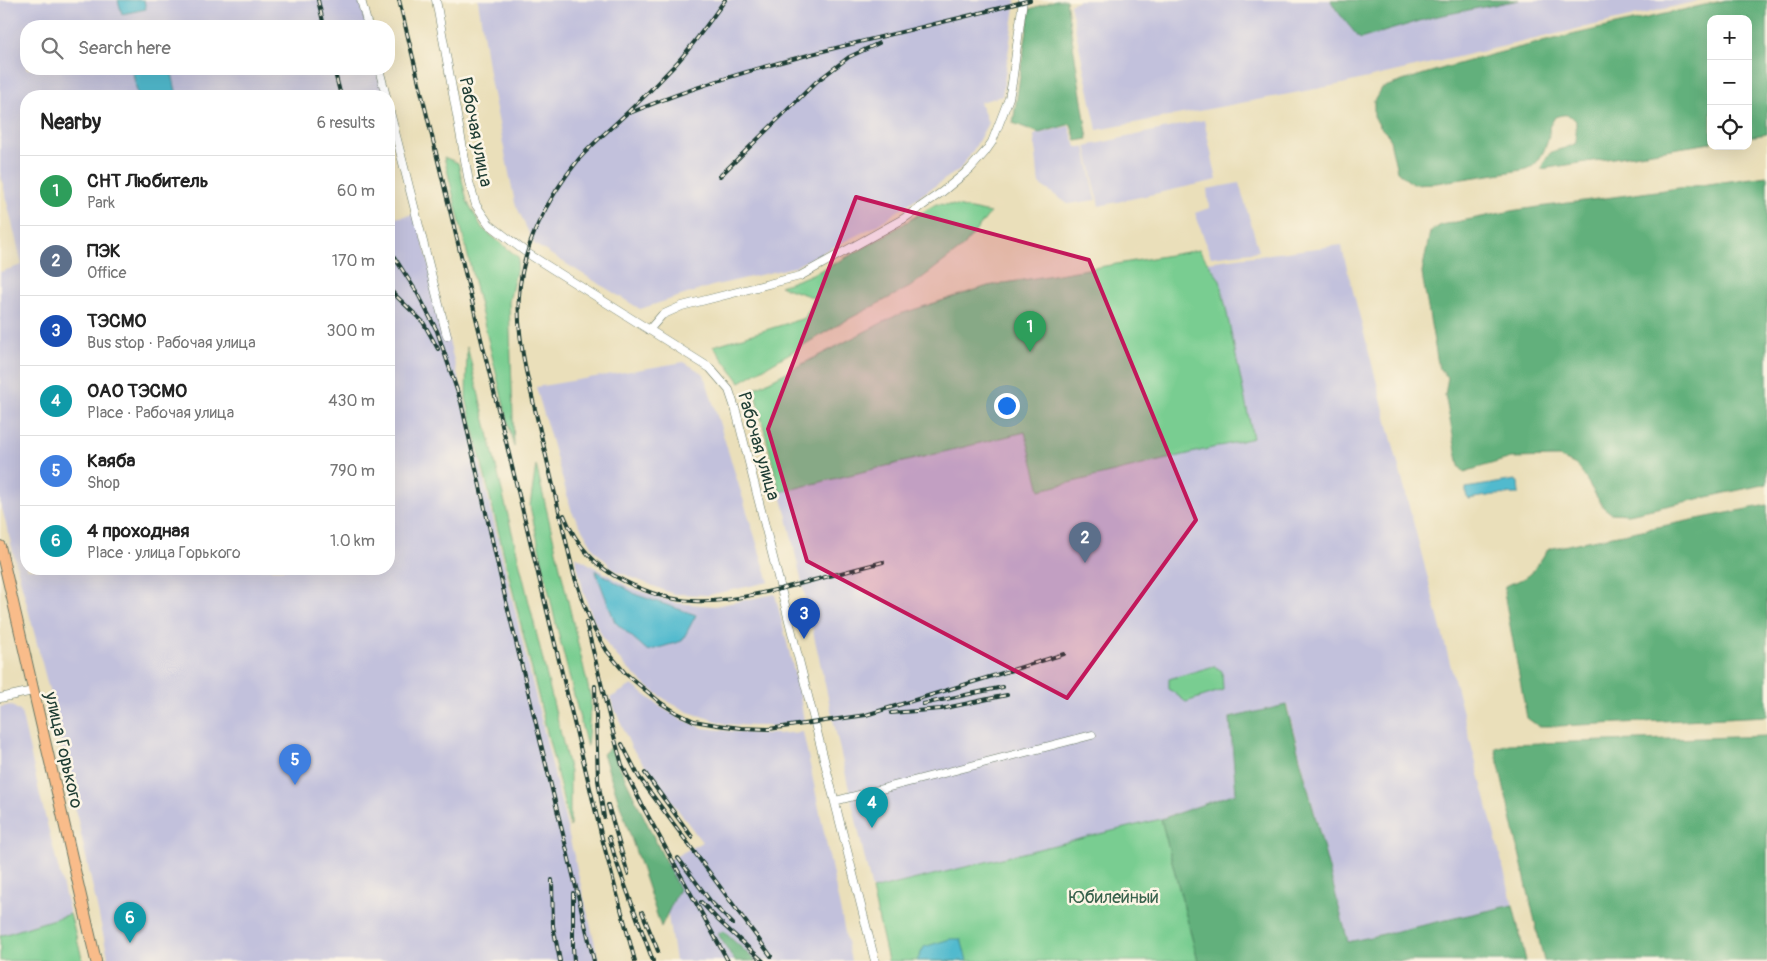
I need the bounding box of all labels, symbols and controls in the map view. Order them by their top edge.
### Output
map controls [1707,15,1752,150]
button: + [1707,15,1752,60]
search box [20,20,395,75]
icon: search [38,34,66,62]
text: Search here [78,36,171,60]
button: − [1707,60,1752,105]
street label: Рабочая улица [454,75,497,189]
button: locate [1707,105,1752,150]
text: Nearby [40,109,101,136]
text: 6 results [317,113,375,133]
text: СНТ Любитель [87,169,209,193]
text: 1 [53,181,59,201]
text: 60 m [337,181,375,201]
text: Park [87,193,115,213]
text: ПЭК [87,239,121,263]
text: 2 [52,251,60,271]
text: 170 m [332,251,375,271]
text: Office [87,263,127,283]
text: ТЭСМО [87,309,146,333]
pin: 1 [1014,311,1046,352]
text: 3 [52,321,60,341]
text: 300 m [327,321,375,341]
text: Bus stop · Рабочая улица [87,333,256,353]
text: ОАО ТЭСМО [87,379,187,403]
street label: Рабочая улица [732,389,785,503]
text: 4 [51,391,61,411]
text: 430 m [328,391,375,411]
your location [994,393,1020,419]
text: Place · Рабочая улица [87,403,234,423]
text: Каяба [87,449,135,473]
text: 5 [52,461,60,481]
text: 790 m [330,461,375,481]
text: Shop [87,473,120,493]
text: 4 проходная [87,519,189,543]
pin: 2 [1069,522,1101,563]
text: 6 [51,531,61,551]
text: 1.0 km [330,531,375,551]
text: Place · улица Горького [87,543,241,563]
pin: 3 [788,598,820,639]
street label: улица Горького [39,689,88,811]
pin: 5 [279,744,311,785]
pin: 4 [856,787,888,828]
park label: Юбилейный [1069,886,1159,909]
pin: 6 [114,902,146,943]

